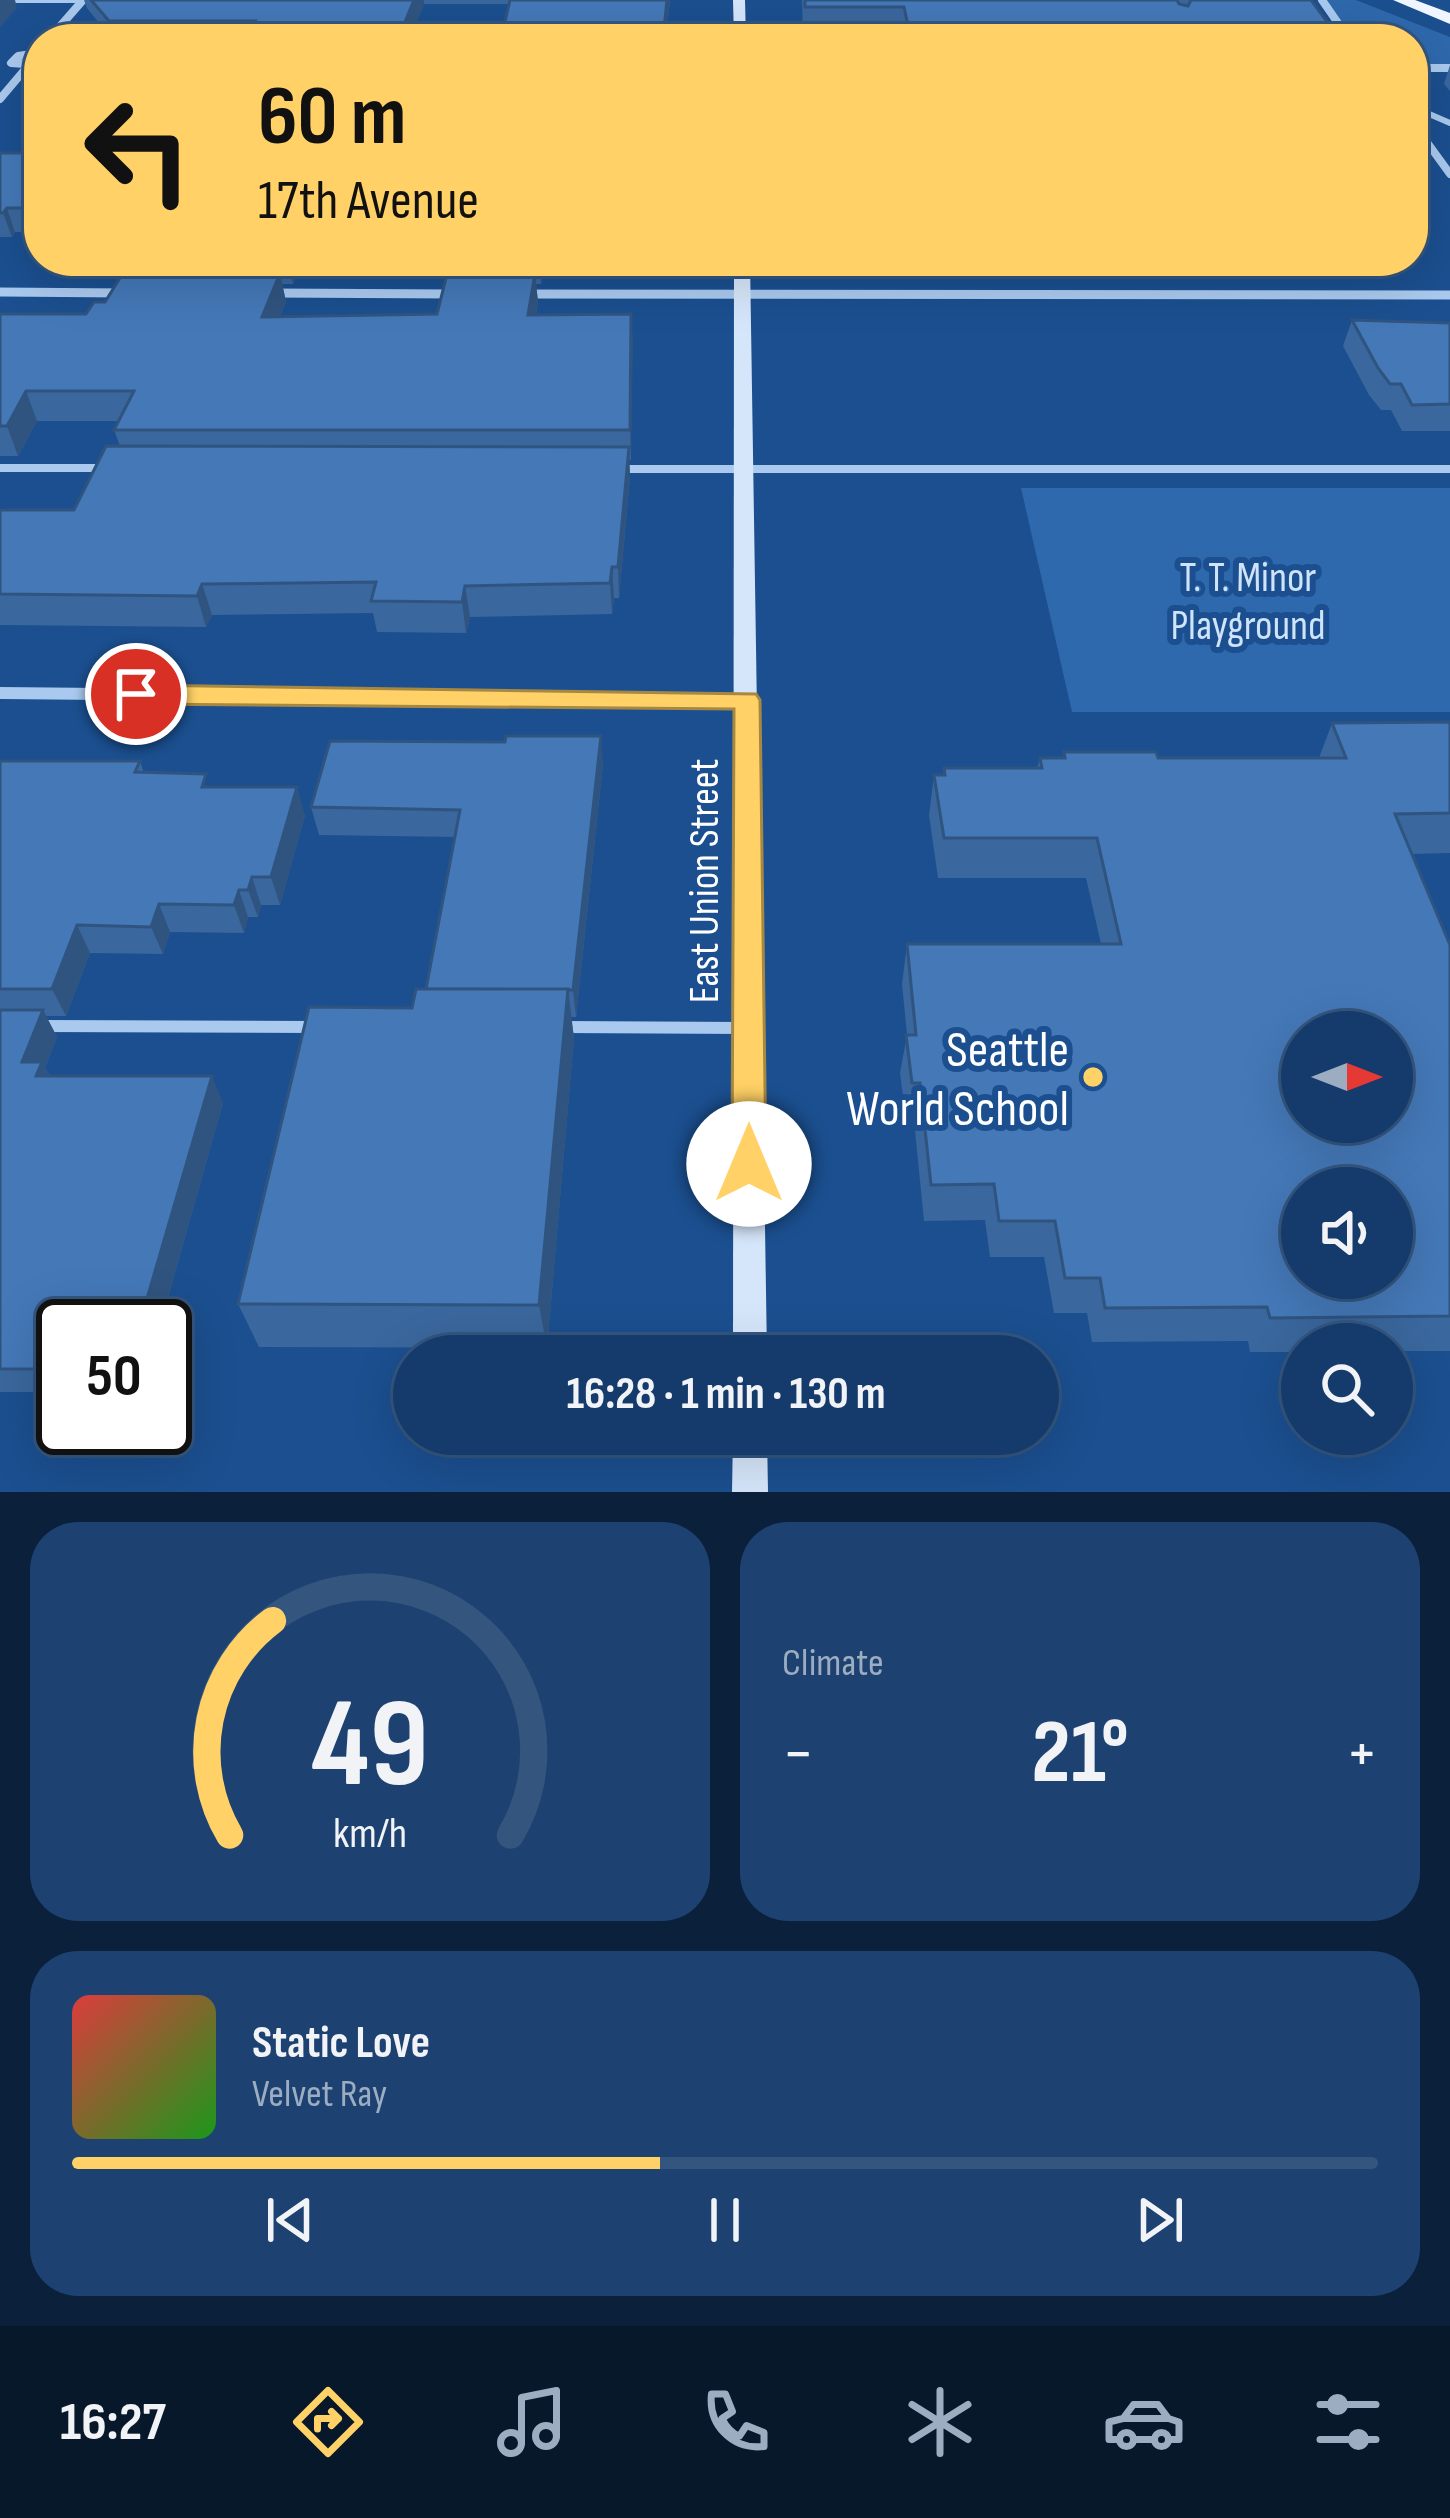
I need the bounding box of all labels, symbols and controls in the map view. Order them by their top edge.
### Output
text: 60 m [258,67,406,168]
icon: left [60,72,216,228]
text: 17th Avenue [258,169,479,234]
park label: T. T. Minor Playground [1170,553,1326,652]
pin [85,643,187,745]
icon: arrive [103,661,169,727]
street label: East Union Street [680,759,731,1003]
north arrow [1281,1011,1413,1143]
map controls [1281,1011,1413,1455]
place label: Seattle World School [846,1020,1069,1140]
marker: Seattle World School [1080,1064,1106,1090]
position arrow [686,1101,812,1227]
button: sound [1281,1167,1413,1299]
speed limit sign: 50 [36,1299,192,1455]
button: search [1281,1323,1413,1455]
text: 16:28 · 1 min · 130 m [566,1367,886,1422]
text: Climate [782,1640,884,1687]
text: 49 [311,1672,429,1821]
text: 21° [1031,1700,1129,1808]
text: − [782,1715,814,1794]
text: + [1346,1715,1378,1794]
text: km/h [333,1807,407,1859]
text: Static Love [252,2016,430,2071]
text: Velvet Ray [252,2071,387,2118]
icon: previous [257,2187,323,2253]
icon: pause [692,2187,758,2253]
icon: next [1127,2187,1193,2253]
icon: directions [286,2380,370,2464]
icon: music [490,2380,574,2464]
icon: phone [694,2380,778,2464]
icon: climate [898,2380,982,2464]
icon: car [1102,2380,1186,2464]
icon: filters [1306,2380,1390,2464]
text: 16:27 [60,2390,166,2455]

